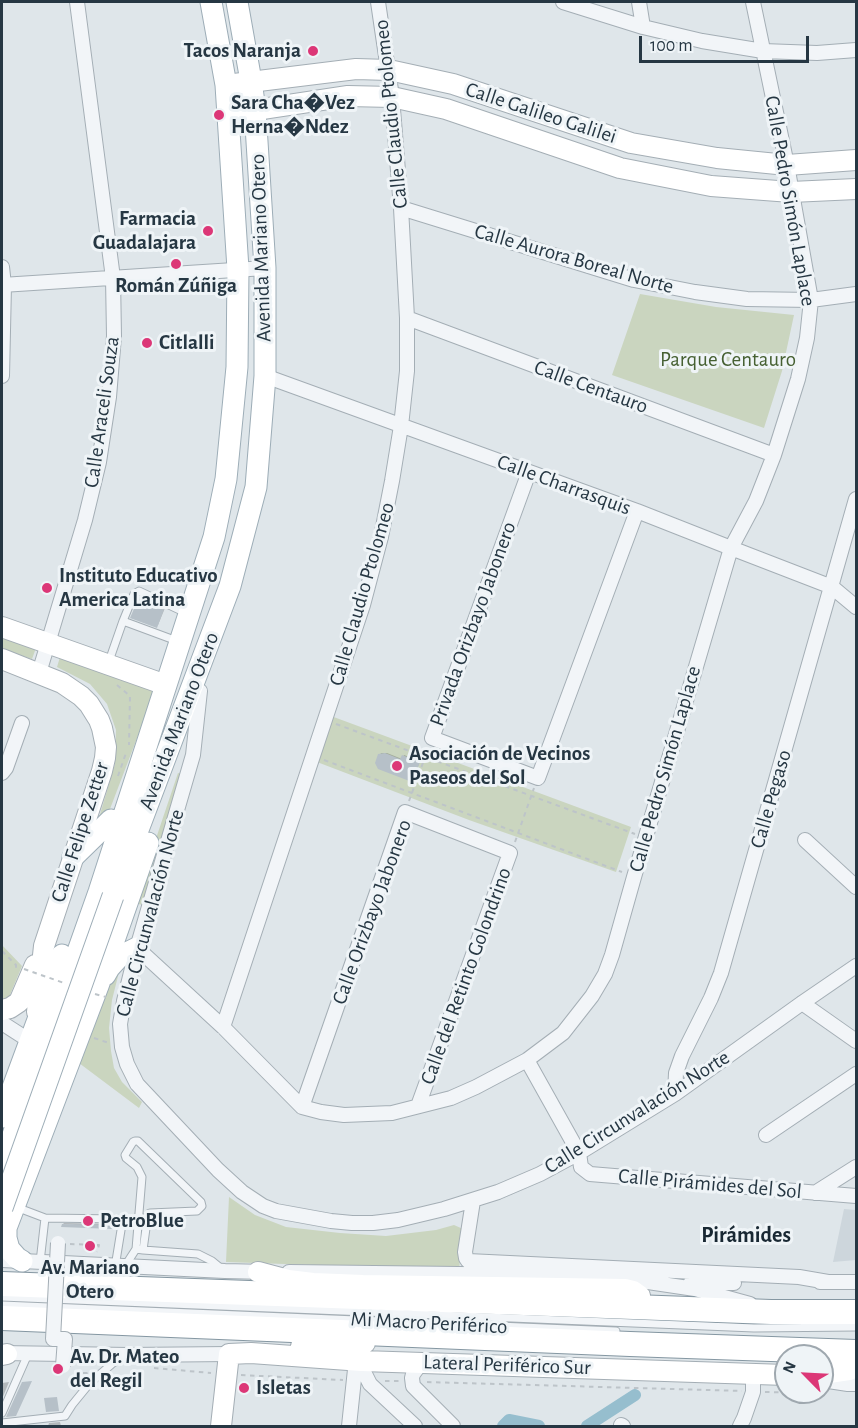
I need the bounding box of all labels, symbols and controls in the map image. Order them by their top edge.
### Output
street label: Calle Claudio Ptolomeo [369,18,413,210]
scale bar [642,24,812,62]
text: 100 m [650,37,693,55]
place label: Tacos Naranja [183,38,301,64]
marker: Tacos Naranja [306,44,320,58]
street label: Calle Galileo Galilei [462,77,620,149]
place label: Sara Cha�Vez Herna�Ndez [231,90,355,140]
street label: Calle Pedro Simón Laplace [759,94,821,308]
marker: Sara Cha�Vez Herna�Ndez [212,108,226,122]
street label: Avenida Mariano Otero [245,153,277,343]
place label: Farmacia Guadalajara [93,206,196,256]
street label: Calle Aurora Boreal Norte [472,219,676,299]
marker: Farmacia Guadalajara [201,224,215,238]
marker: Román Zúñiga [169,257,183,271]
place label: Román Zúñiga [115,273,237,299]
place label: Citlalli [159,330,215,356]
street label: Calle Araceli Souza [79,335,125,489]
marker: Citlalli [140,336,154,350]
park label: Parque Centauro [660,347,796,373]
street label: Calle Centauro [531,355,651,419]
street label: Calle Charrasquis [494,449,634,521]
street label: Calle Claudio Ptolomeo [324,499,400,689]
street label: Privada Orizbayo Jabonero [424,518,522,730]
place label: Instituto Educativo America Latina [59,563,218,613]
marker: Instituto Educativo America Latina [40,581,54,595]
street label: Avenida Mariano Otero [133,629,225,813]
street label: Calle Pedro Simón Laplace [624,663,706,875]
place label: Asociación de Vecinos Paseos del Sol [409,741,590,791]
street label: Calle Pegaso [745,747,797,851]
street label: Calle Felipe Zetter [45,759,115,905]
marker: Asociación de Vecinos Paseos del Sol [390,759,404,773]
street label: Calle Circunvalación Norte [110,807,190,1019]
street label: Calle Orizbayo Jabonero [327,816,417,1008]
street label: Calle del Retinto Golondrino [415,864,517,1088]
street label: Calle Circunvalación Norte [540,1045,734,1179]
street label: Calle Pirámides del Sol [617,1163,803,1205]
place label: PetroBlue [100,1208,184,1234]
marker: PetroBlue [81,1214,95,1228]
district label: Pirámides [701,1222,791,1248]
marker: Av. Mariano Otero [83,1239,97,1253]
place label: Av. Mariano Otero [41,1255,139,1305]
street label: Mi Macro Periférico [350,1306,508,1340]
place label: Av. Dr. Mateo del Regil [70,1344,179,1394]
north arrow [774,1344,834,1404]
street label: Lateral Periférico Sur [423,1349,591,1381]
text: N [780,1359,799,1376]
marker: Av. Dr. Mateo del Regil [51,1362,65,1376]
place label: Isletas [256,1375,311,1401]
marker: Isletas [237,1381,251,1395]

